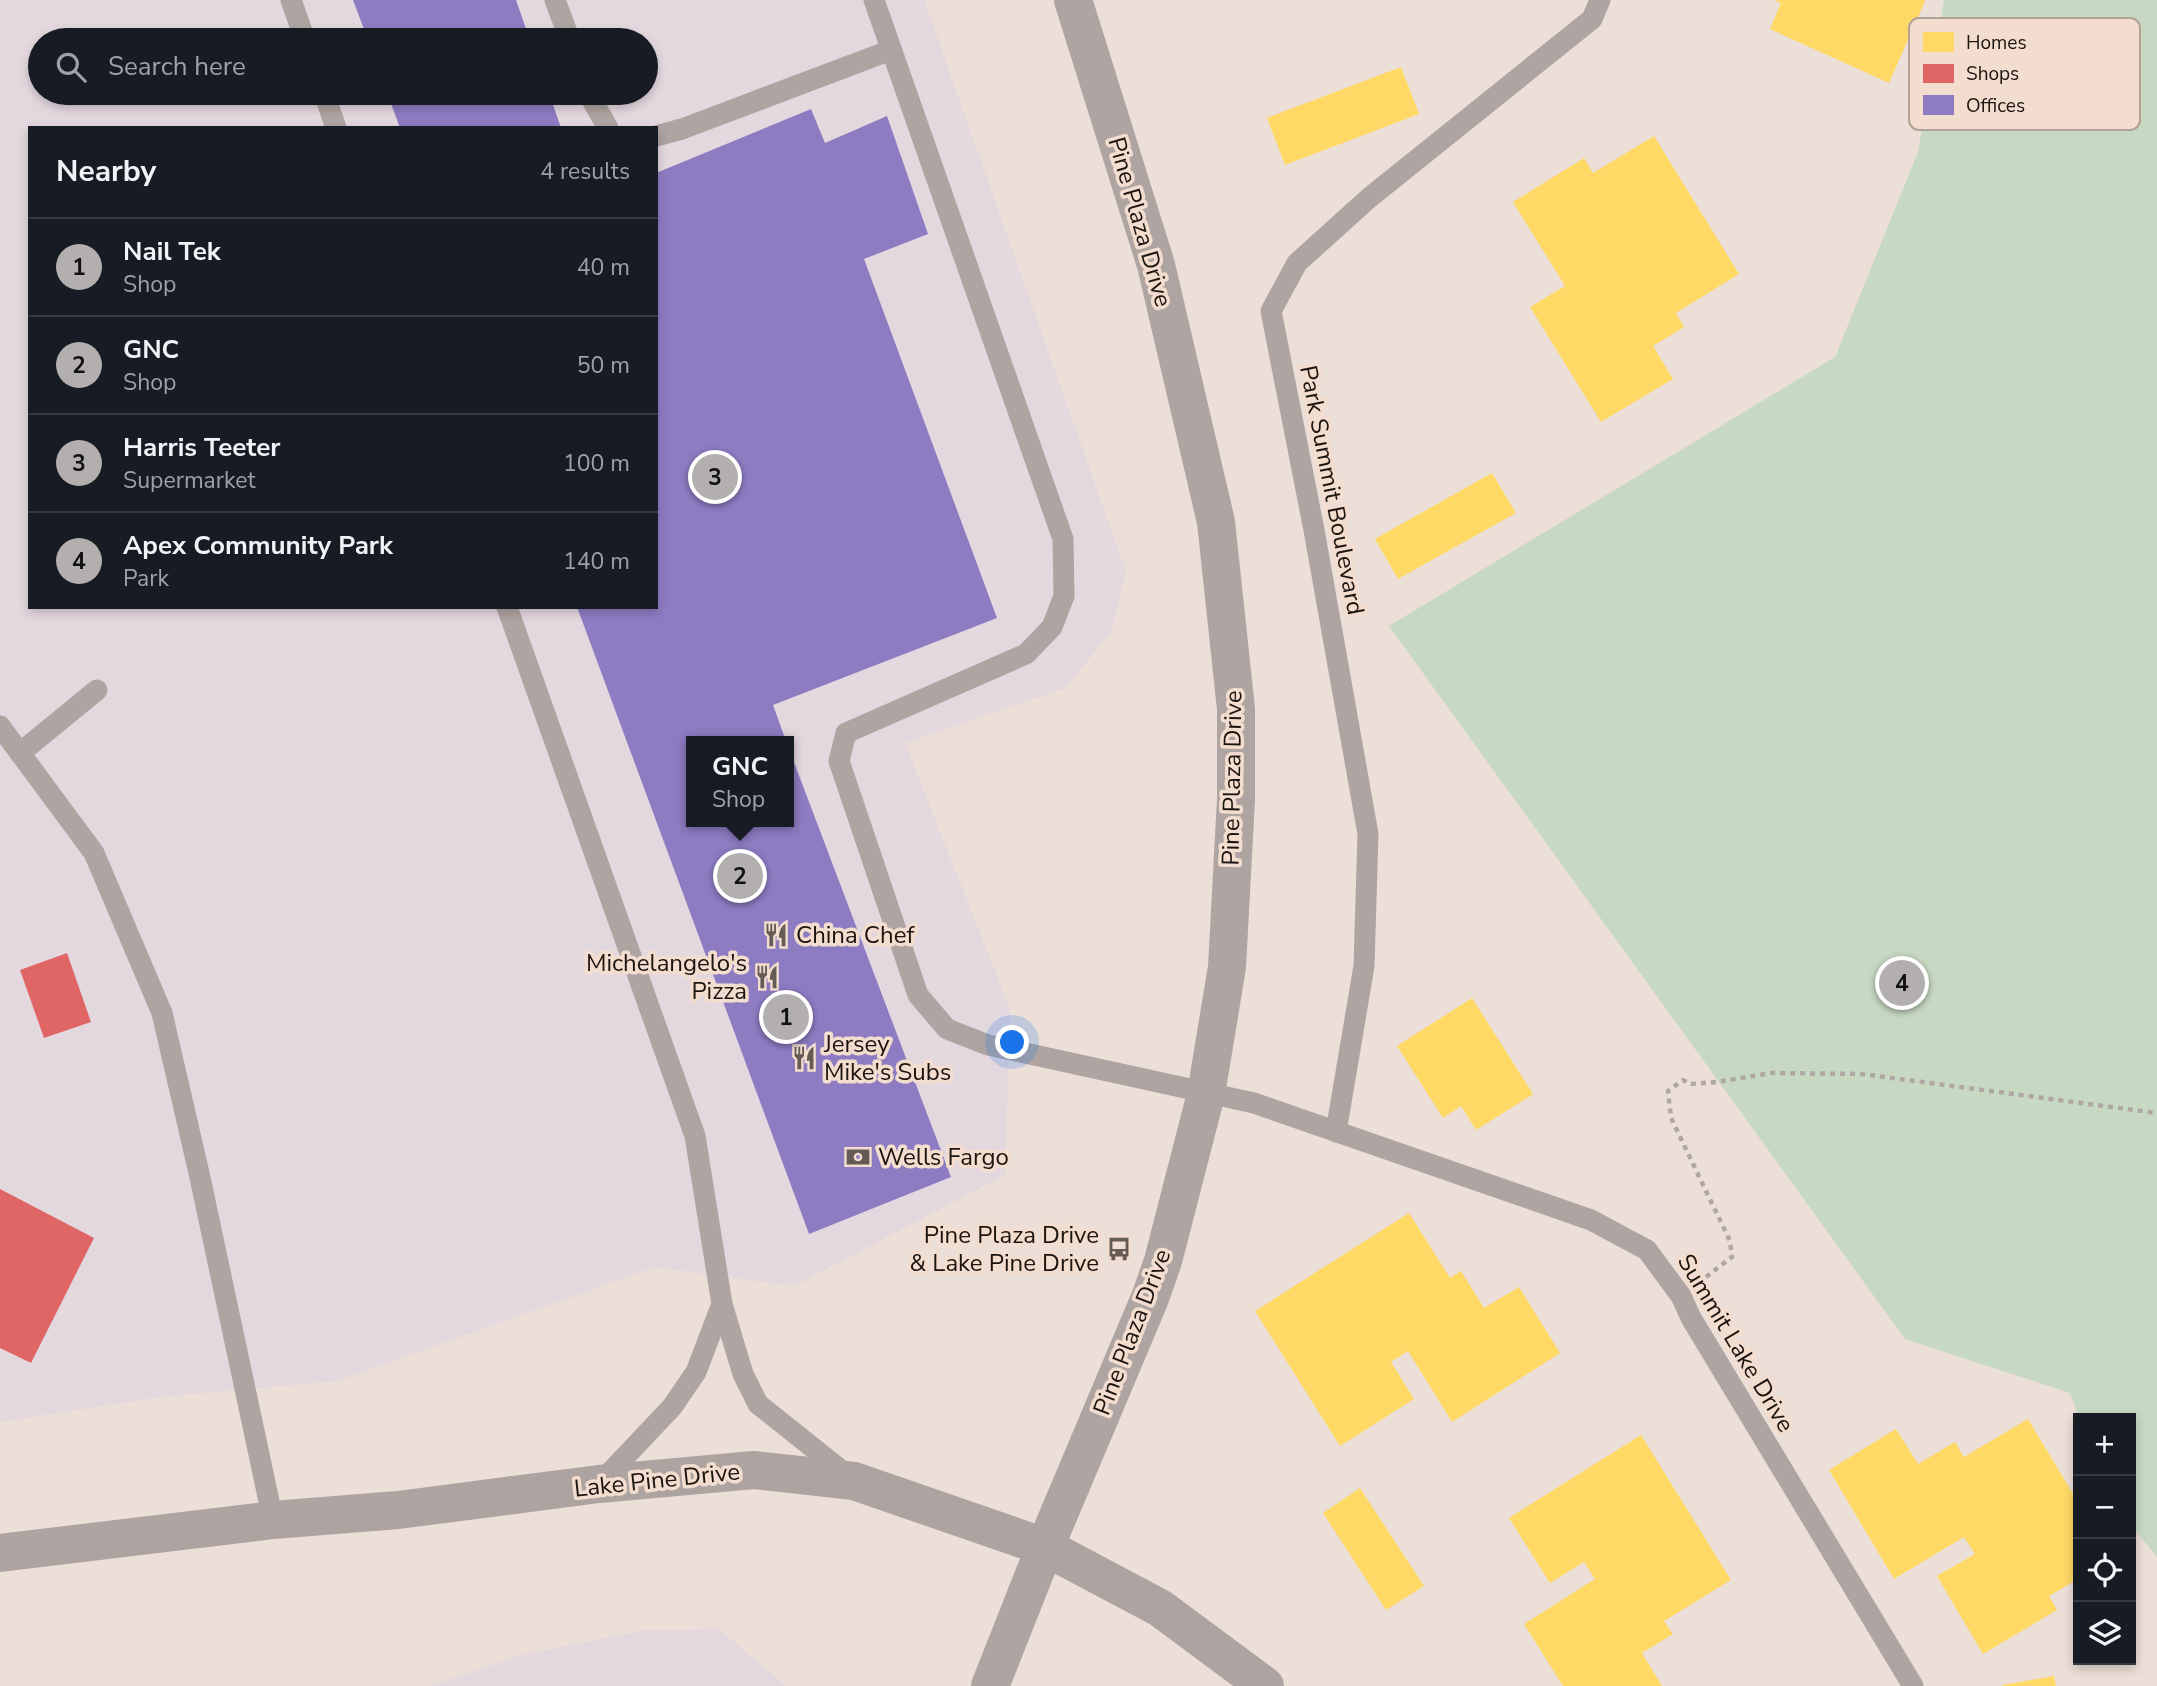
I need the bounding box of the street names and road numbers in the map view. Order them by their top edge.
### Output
street label: Pine Plaza Drive [1100,133,1180,311]
street label: Park Summit Boulevard [1292,363,1372,617]
street label: Pine Plaza Drive [1214,690,1250,866]
street label: Pine Plaza Drive [1086,1245,1178,1419]
street label: Summit Lake Drive [1670,1248,1802,1438]
street label: Lake Pine Drive [572,1455,742,1505]

